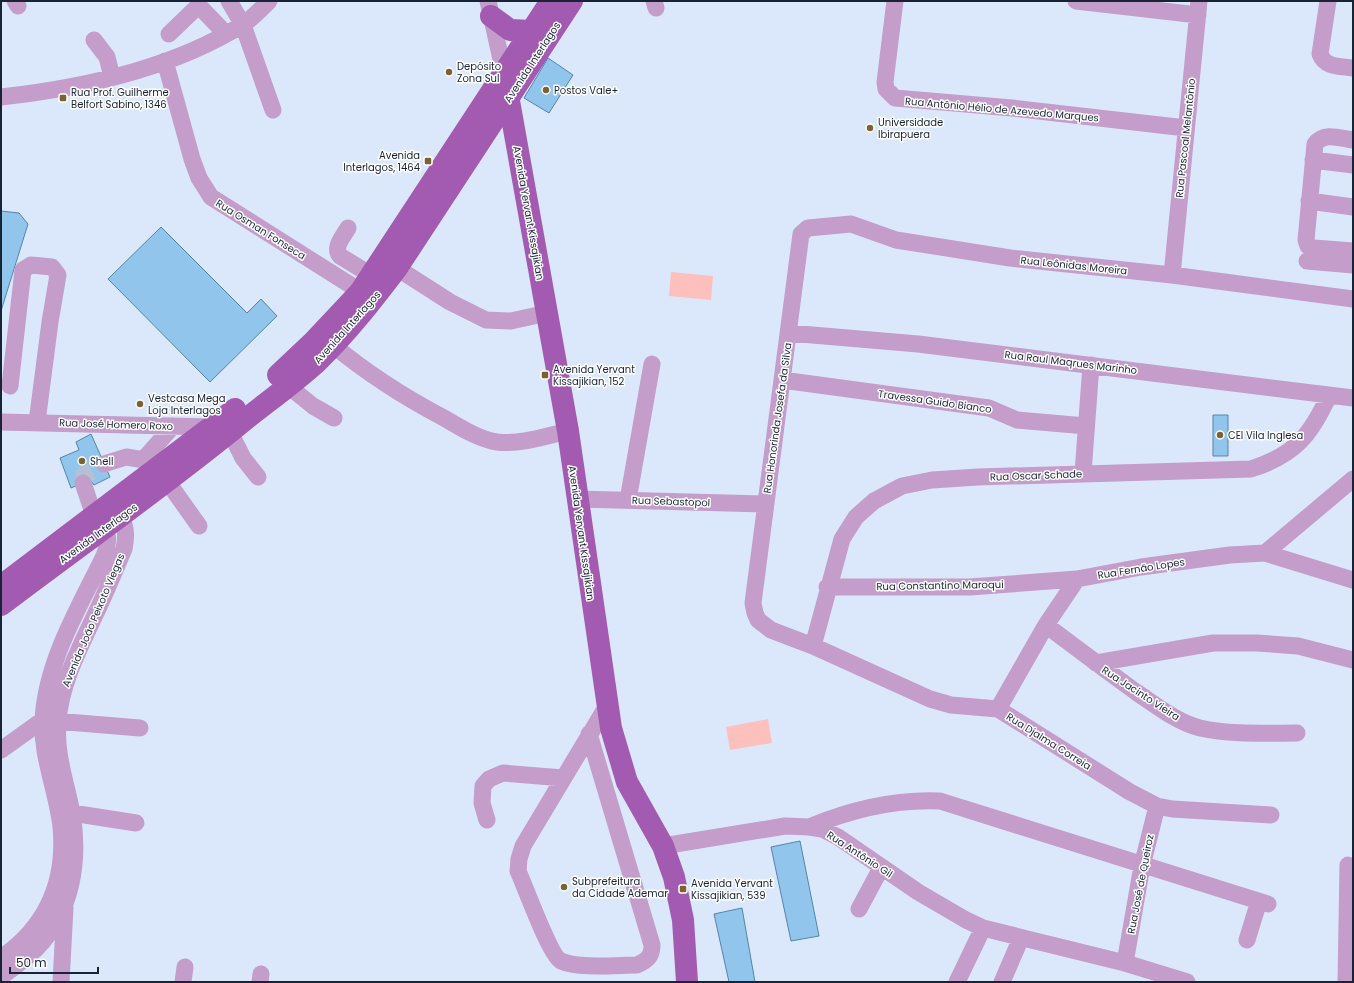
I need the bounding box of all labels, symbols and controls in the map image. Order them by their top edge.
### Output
street label: Avenida Interlagos [501,19,564,106]
place label: Depósito Zona Sul [457,59,501,86]
marker: Depósito Zona Sul [444,67,454,77]
street label: Rua Pascoal Melantônio [1172,78,1199,198]
place label: Postos Vale+ [554,83,618,98]
place label: Rua Prof. Guilherme Belfort Sabino, 1346 [71,85,169,112]
marker: Postos Vale+ [541,85,551,95]
marker: Rua Prof. Guilherme Belfort Sabino, 1346 [58,93,68,103]
street label: Rua Antônio Hélio de Azevedo Marques [904,94,1100,125]
place label: Universidade Ibirapuera [878,115,943,142]
marker: Universidade Ibirapuera [865,123,875,133]
street label: Avenida Yervant Kissajikian [509,145,548,281]
place label: Avenida Interlagos, 1464 [343,148,420,175]
marker: Avenida Interlagos, 1464 [423,156,433,166]
street label: Rua Osman Fonseca [213,196,308,263]
street label: Rua Leônidas Moreira [1020,252,1128,279]
street label: Avenida Interlagos [310,288,384,367]
street label: Rua Honorinda Josefa da Silva [759,342,795,494]
street label: Rua Raul Maqrues Marinho [1004,347,1138,378]
place label: Avenida Yervant Kissajikian, 152 [553,362,635,389]
marker: Avenida Yervant Kissajikian, 152 [540,370,550,380]
street label: Travessa Guido Bianco [877,386,993,417]
place label: Vestcasa Mega Loja Interlagos [148,391,226,418]
marker: Vestcasa Mega Loja Interlagos [135,399,145,409]
street label: Rua José Homero Roxo [59,415,173,434]
place label: CEI Vila Inglesa [1228,428,1303,443]
marker: CEI Vila Inglesa [1215,430,1225,440]
place label: Shell [90,454,113,469]
marker: Shell [77,456,87,466]
street label: Avenida Yervant Kissajikian [565,465,598,601]
street label: Rua Oscar Schade [990,466,1082,485]
street label: Rua Sebastopol [632,493,710,510]
street label: Avenida Interlagos [56,500,141,567]
street label: Avenida João Peixoto Viegas [58,551,128,689]
street label: Rua Fernão Lopes [1096,554,1186,583]
street label: Rua Constantino Maroqui [876,577,1004,594]
street label: Rua Jacinto Vieira [1099,663,1183,724]
street label: Rua Djalma Correia [1003,709,1094,774]
street label: Rua Antônio Gil [824,828,896,881]
street label: Rua José de Queiroz [1123,833,1158,935]
place label: Subprefeitura da Cidade Ademar [572,874,668,901]
place label: Avenida Yervant Kissajikian, 539 [691,876,773,903]
marker: Subprefeitura da Cidade Ademar [559,882,569,892]
marker: Avenida Yervant Kissajikian, 539 [678,884,688,894]
scale bar [10,949,98,975]
text: 50 m [16,954,47,971]

